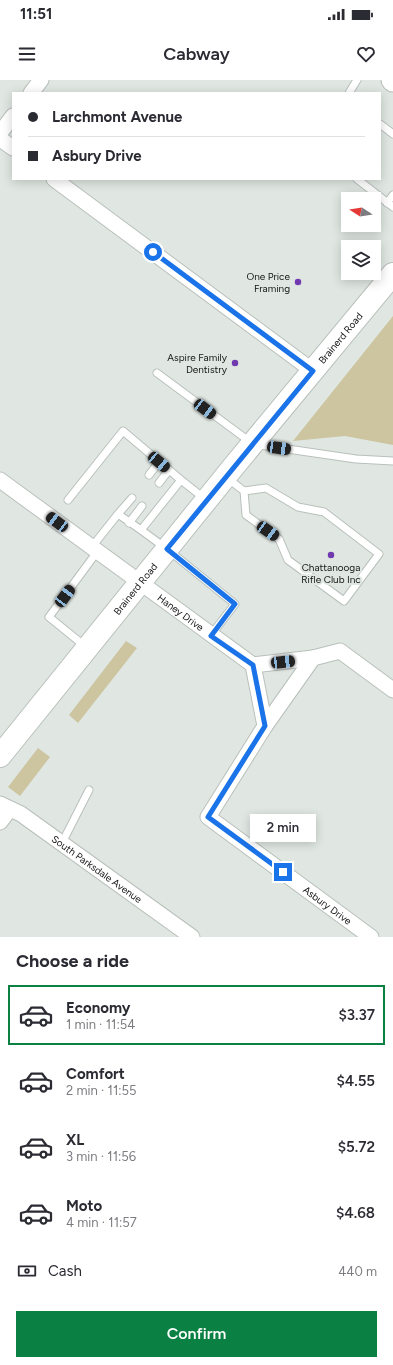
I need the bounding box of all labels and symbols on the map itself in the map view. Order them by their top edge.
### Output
north arrow [341,192,381,232]
route start [144,243,162,261]
place label: One Price Framing [246,270,291,295]
marker: One Price Framing [293,277,303,287]
street label: Brainerd Road [315,309,365,366]
place label: Aspire Family Dentistry [167,351,228,376]
marker: Aspire Family Dentistry [230,358,240,368]
car [192,397,218,421]
car [266,440,292,456]
car [146,450,172,474]
car [44,510,70,534]
car [255,519,281,543]
marker: Chattanooga Rifle Club Inc [326,550,336,560]
street label: Brainerd Road [110,560,160,617]
place label: Chattanooga Rifle Club Inc [301,561,361,586]
car [53,583,77,609]
street label: Haney Drive [155,591,207,634]
car [270,655,296,669]
callout: 2 min [250,814,316,842]
street label: South Parksdale Avenue [49,832,145,906]
route end [274,863,292,881]
street label: Asbury Drive [301,883,355,928]

